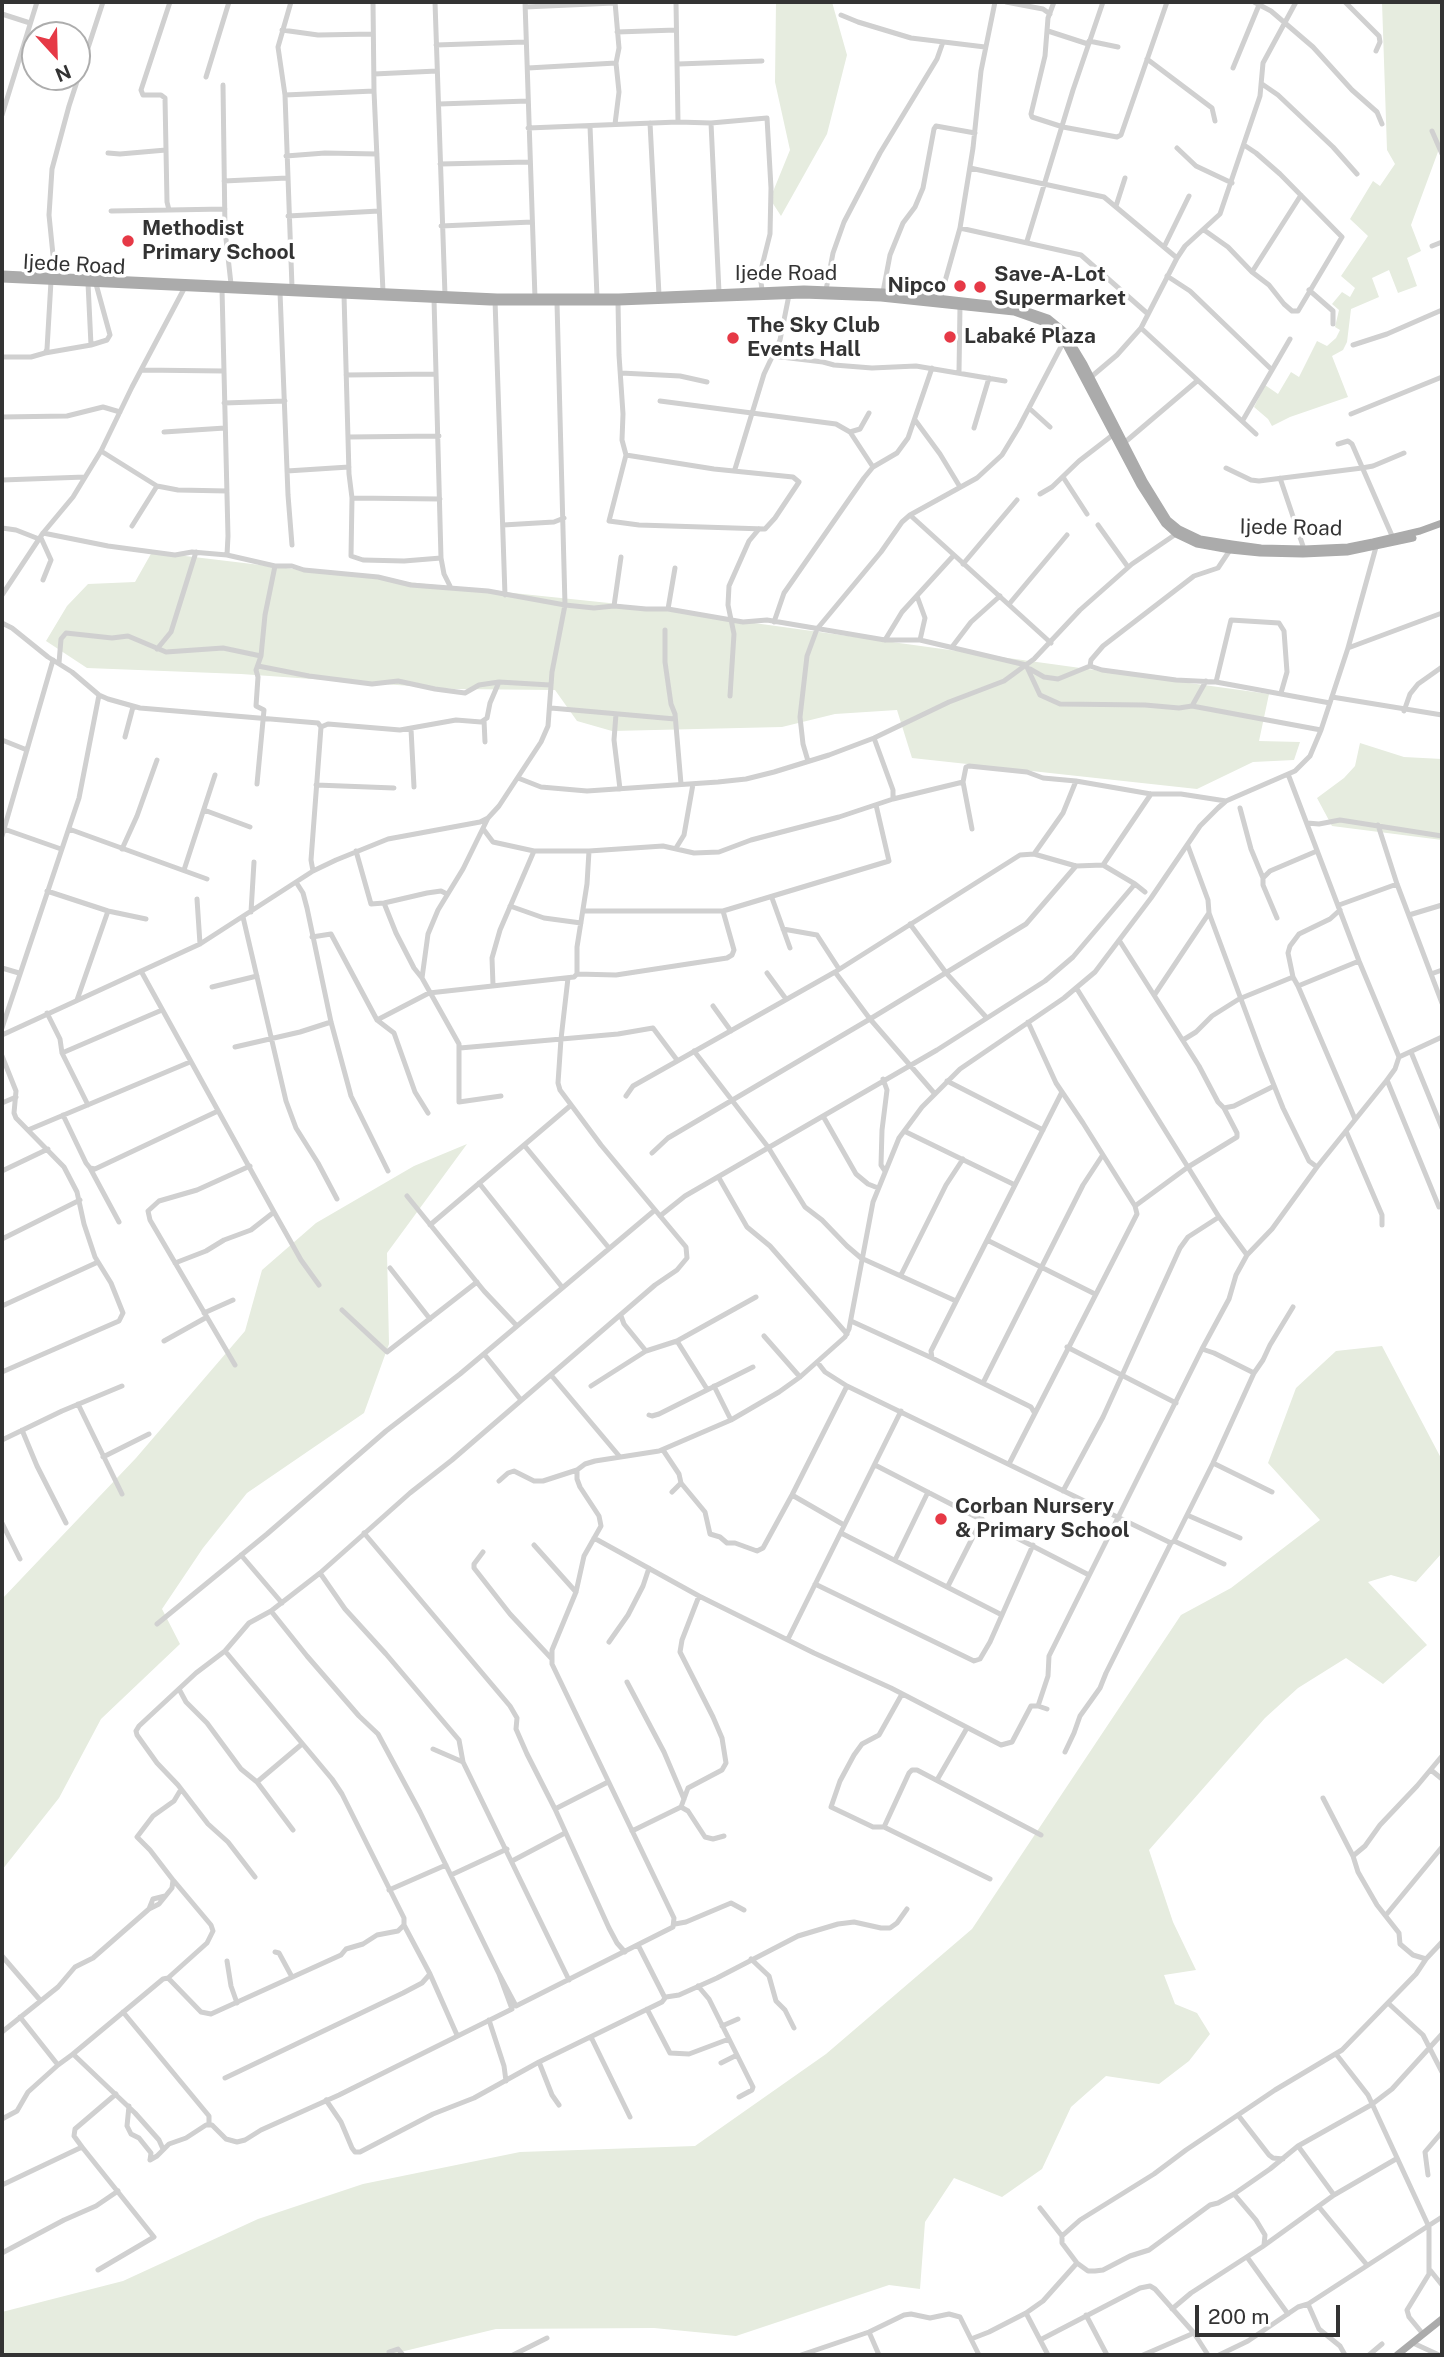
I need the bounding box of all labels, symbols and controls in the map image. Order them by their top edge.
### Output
north arrow [21,21,91,91]
text: N [52,61,74,87]
place label: Methodist Primary School [142,216,295,266]
marker: Methodist Primary School [120,233,136,249]
street label: Ijede Road [22,250,126,280]
street label: Ijede Road [735,261,837,287]
place label: Save-A-Lot Supermarket [994,262,1126,312]
place label: Nipco [888,273,946,299]
marker: Nipco [952,278,968,294]
marker: Save-A-Lot Supermarket [972,279,988,295]
place label: The Sky Club Events Hall [747,313,880,363]
place label: Labaké Plaza [964,324,1096,350]
marker: Labaké Plaza [942,329,958,345]
marker: The Sky Club Events Hall [725,330,741,346]
street label: Ijede Road [1239,515,1343,541]
place label: Corban Nursery & Primary School [955,1494,1130,1544]
marker: Corban Nursery & Primary School [933,1511,949,1527]
scale bar [1199,2290,1344,2334]
text: 200 m [1208,2304,1269,2329]

